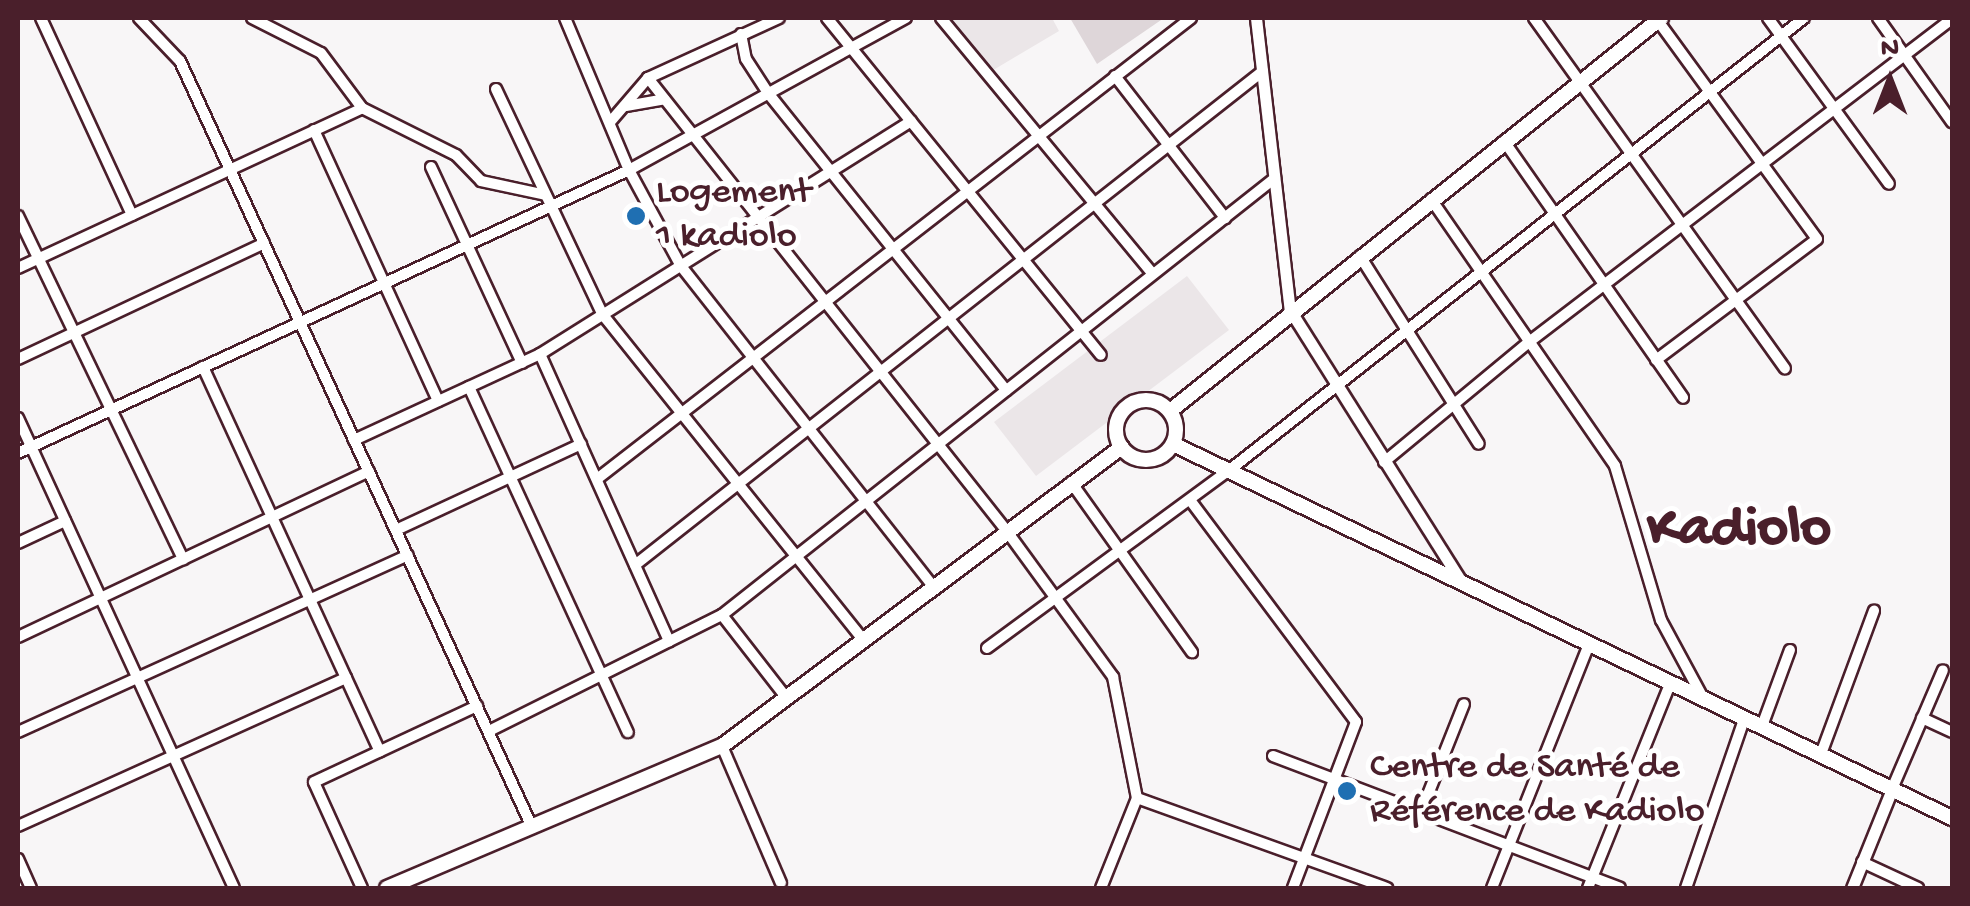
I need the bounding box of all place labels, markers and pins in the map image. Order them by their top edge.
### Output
place label: Logement 1 kadiolo [656,171,811,260]
marker: Logement 1 kadiolo [625,205,647,227]
place label: Centre de Santé de Référence de Kadiolo [1370,746,1705,836]
marker: Centre de Santé de Référence de Kadiolo [1334,778,1360,804]

